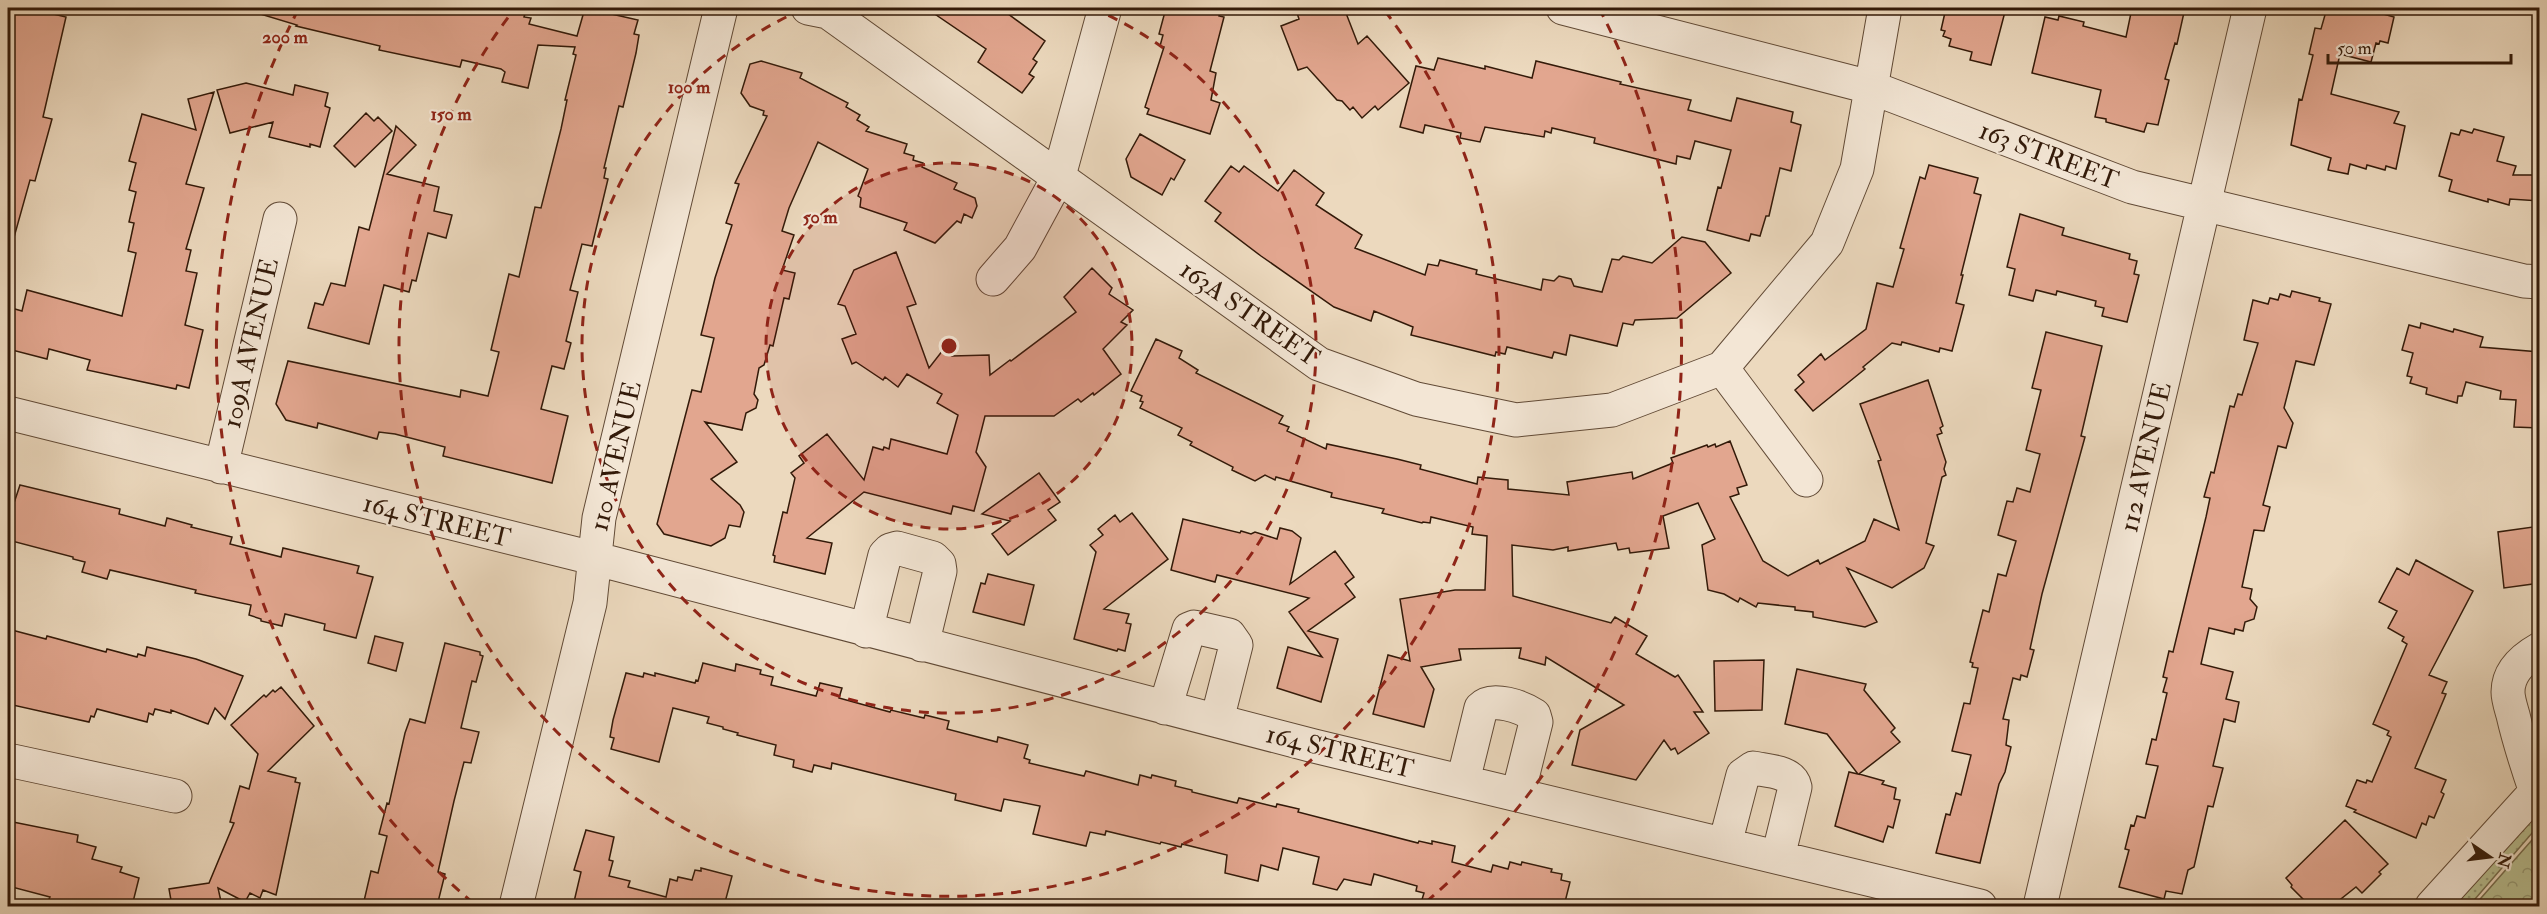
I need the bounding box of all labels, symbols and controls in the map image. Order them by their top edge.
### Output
text: 200 m [262,26,309,49]
scale bar [2328,27,2511,65]
text: 50 m [2337,37,2372,60]
text: 100 m [668,76,711,99]
text: 150 m [430,103,473,126]
street label: 163 STREET [1974,115,2123,197]
text: 50 m [803,206,838,229]
street label: 163A STREET [1173,254,1326,374]
street label: 109A AVENUE [216,255,286,431]
centre of rings [939,336,959,356]
street label: 110 AVENUE [583,378,649,534]
street label: 112 AVENUE [2113,379,2179,535]
street label: 164 STREET [360,487,514,555]
street label: 164 STREET [1263,718,1417,786]
north arrow [2460,827,2520,887]
text: N [2492,850,2515,870]

